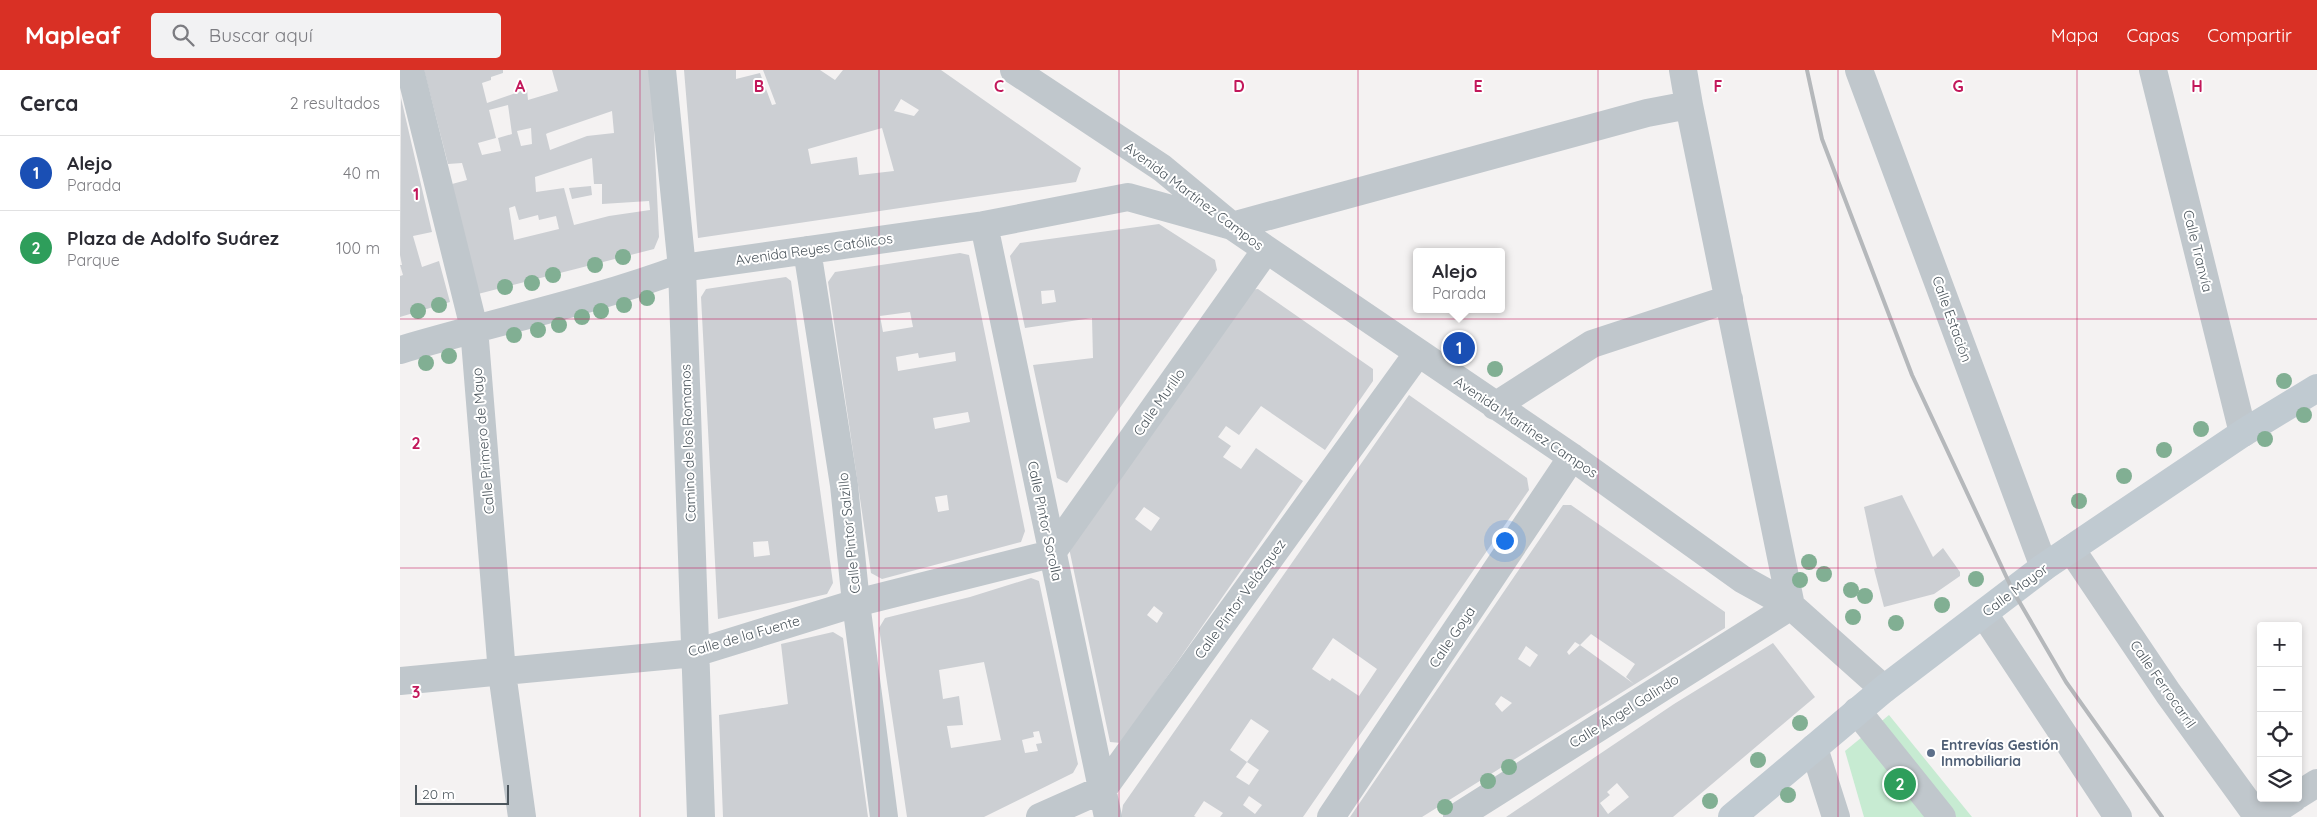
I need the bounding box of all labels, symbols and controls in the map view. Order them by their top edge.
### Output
search box [151,13,501,58]
text: Mapleaf [25,20,121,50]
icon: search [169,21,197,49]
text: Buscar aquí [209,23,313,47]
text: Mapa [2051,24,2098,47]
text: Capas [2126,24,2179,47]
text: Compartir [2207,24,2292,47]
text: A [515,76,526,96]
text: B [754,76,764,96]
text: C [994,76,1004,96]
text: D [1233,76,1245,96]
text: E [1473,76,1483,96]
text: F [1714,76,1723,96]
text: G [1952,76,1964,96]
text: H [2191,76,2203,96]
text: Cerca [20,90,78,116]
text: 2 resultados [290,93,380,113]
street label: Avenida Martínez Campos [1121,138,1267,254]
text: Alejo [67,151,112,175]
text: 1 [33,163,39,183]
text: 40 m [343,163,380,183]
text: Parada [67,175,121,195]
text: 1 [413,184,419,204]
street label: Calle Tranvía [2179,208,2217,294]
text: Plaza de Adolfo Suárez [67,226,279,250]
street label: Avenida Reyes Católicos [734,229,894,269]
text: 2 [31,238,41,258]
text: 100 m [336,238,380,258]
popup [1413,248,1505,313]
text: Parque [67,250,120,270]
text: Alejo [1432,259,1477,283]
street label: Calle Estación [1928,274,1976,364]
text: Parada [1432,283,1486,303]
pin: 1 [1443,329,1475,367]
street label: Camino de los Romanos [676,364,700,522]
street label: Calle Murillo [1129,365,1189,439]
street label: Calle Primero de Mayo [468,367,498,515]
street label: Avenida Martínez Campos [1451,372,1601,482]
text: 2 [411,433,421,453]
street label: Calle Pintor Sorolla [1023,459,1067,583]
street label: Calle Pintor Salzillo [834,472,864,594]
your location [1492,528,1518,554]
street label: Calle Pintor Velázquez [1190,535,1290,662]
street label: Calle Mayor [1979,559,2052,620]
street label: Calle Goya [1425,603,1479,671]
street label: Calle de la Fuente [686,611,802,661]
map controls [2257,622,2302,802]
button: + [2257,622,2302,667]
street label: Calle Ferrocarril [2126,637,2200,731]
button: − [2257,667,2302,712]
street label: Calle Ángel Galindo [1566,670,1682,752]
text: 3 [412,682,420,702]
button: locate [2257,712,2302,757]
place label: Entrevías Gestión Inmobiliaria [1941,736,2059,770]
marker: Entrevías Gestión Inmobiliaria [1925,747,1937,759]
button: layers [2257,757,2302,802]
pin: 2 [1884,765,1916,803]
scale bar [415,782,509,805]
text: 20 m [422,785,455,803]

